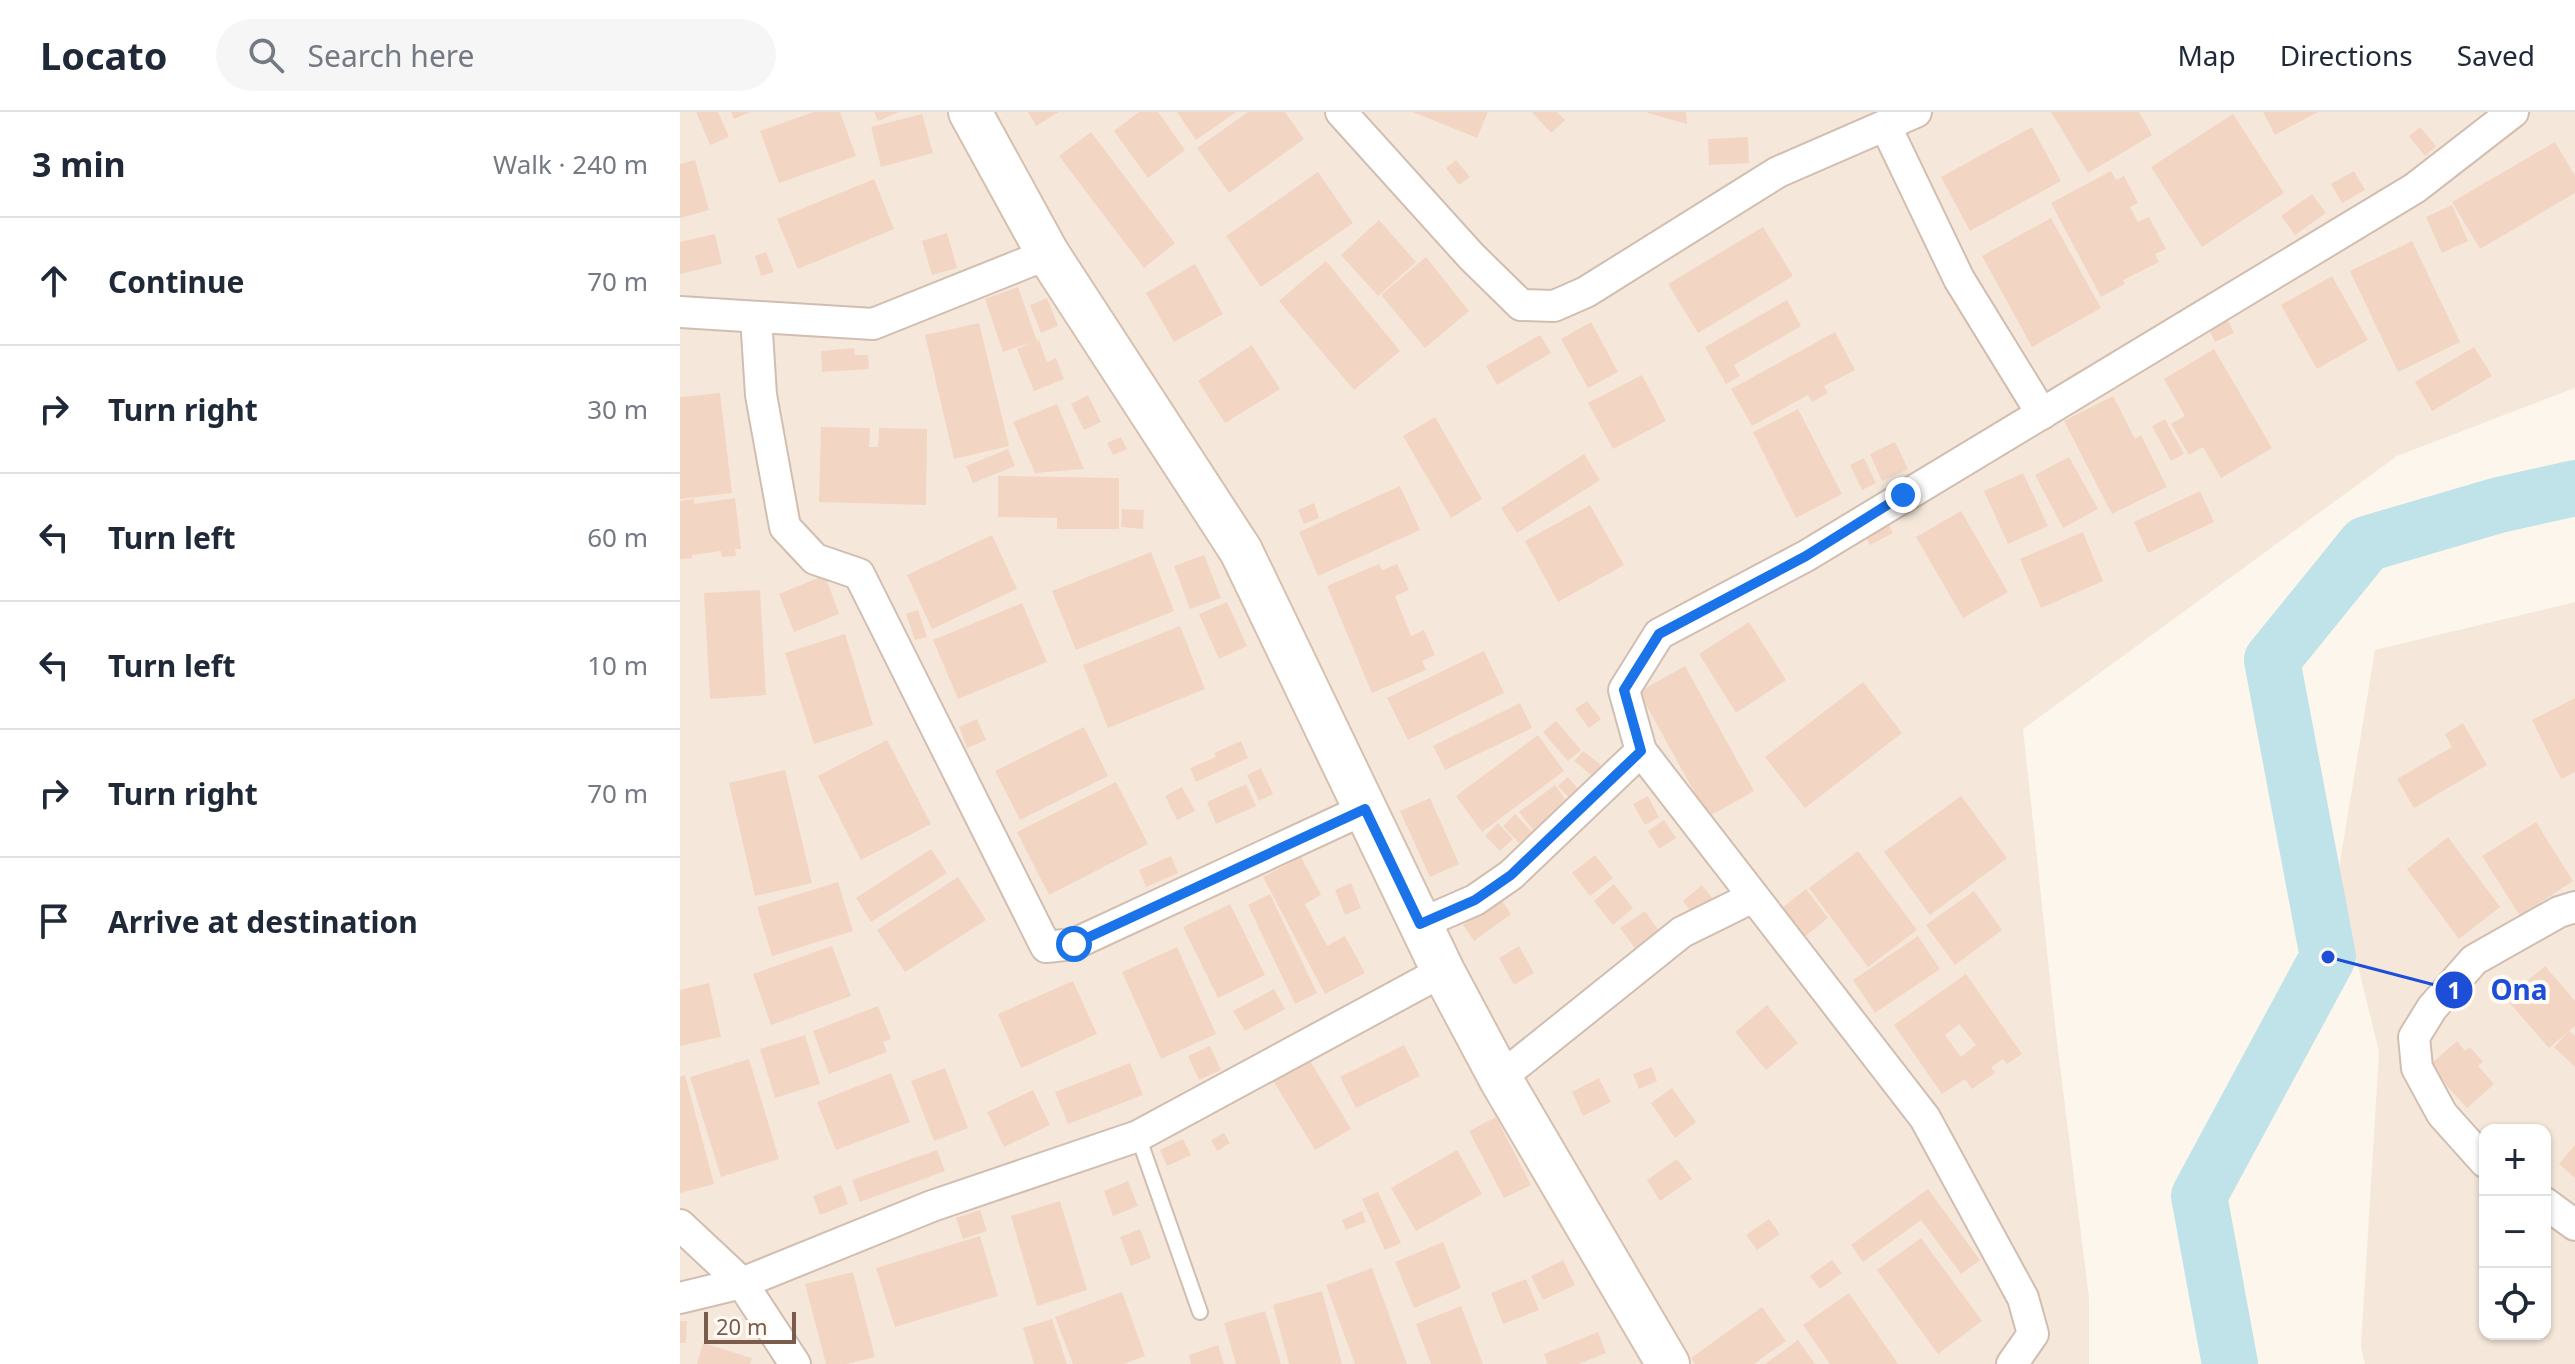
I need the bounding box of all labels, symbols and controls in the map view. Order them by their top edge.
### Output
search box [216,19,776,91]
text: Locato [40,29,168,81]
icon: search [244,33,288,77]
text: Search here [308,35,475,76]
text: Map [2177,36,2236,74]
text: Directions [2280,36,2413,74]
text: Saved [2457,36,2535,74]
text: 3 min [32,141,126,187]
text: Walk · 240 m [493,146,648,182]
icon: ahead [32,259,76,303]
text: Continue [108,261,244,302]
text: 70 m [587,263,648,299]
icon: right [32,387,76,431]
text: Turn right [108,389,258,430]
text: 30 m [587,391,648,427]
route end [1885,477,1921,513]
icon: left [32,515,76,559]
text: Turn left [108,517,236,558]
text: 60 m [587,519,648,555]
icon: left [32,643,76,687]
text: Turn left [108,645,236,686]
text: 10 m [587,647,648,683]
icon: right [32,771,76,815]
text: Turn right [108,773,258,814]
text: 70 m [587,775,648,811]
icon: arrive [32,899,76,943]
text: Arrive at destination [108,901,418,942]
route start [1056,926,1092,962]
callout: Ona [2434,964,2564,1016]
text: Ona [2490,970,2548,1008]
text: 1 [2447,973,2461,1006]
map controls [2479,1124,2551,1340]
button: + [2479,1124,2551,1196]
button: − [2479,1196,2551,1268]
button: locate [2479,1268,2551,1340]
scale bar [704,1308,796,1344]
text: 20 m [716,1311,767,1341]

